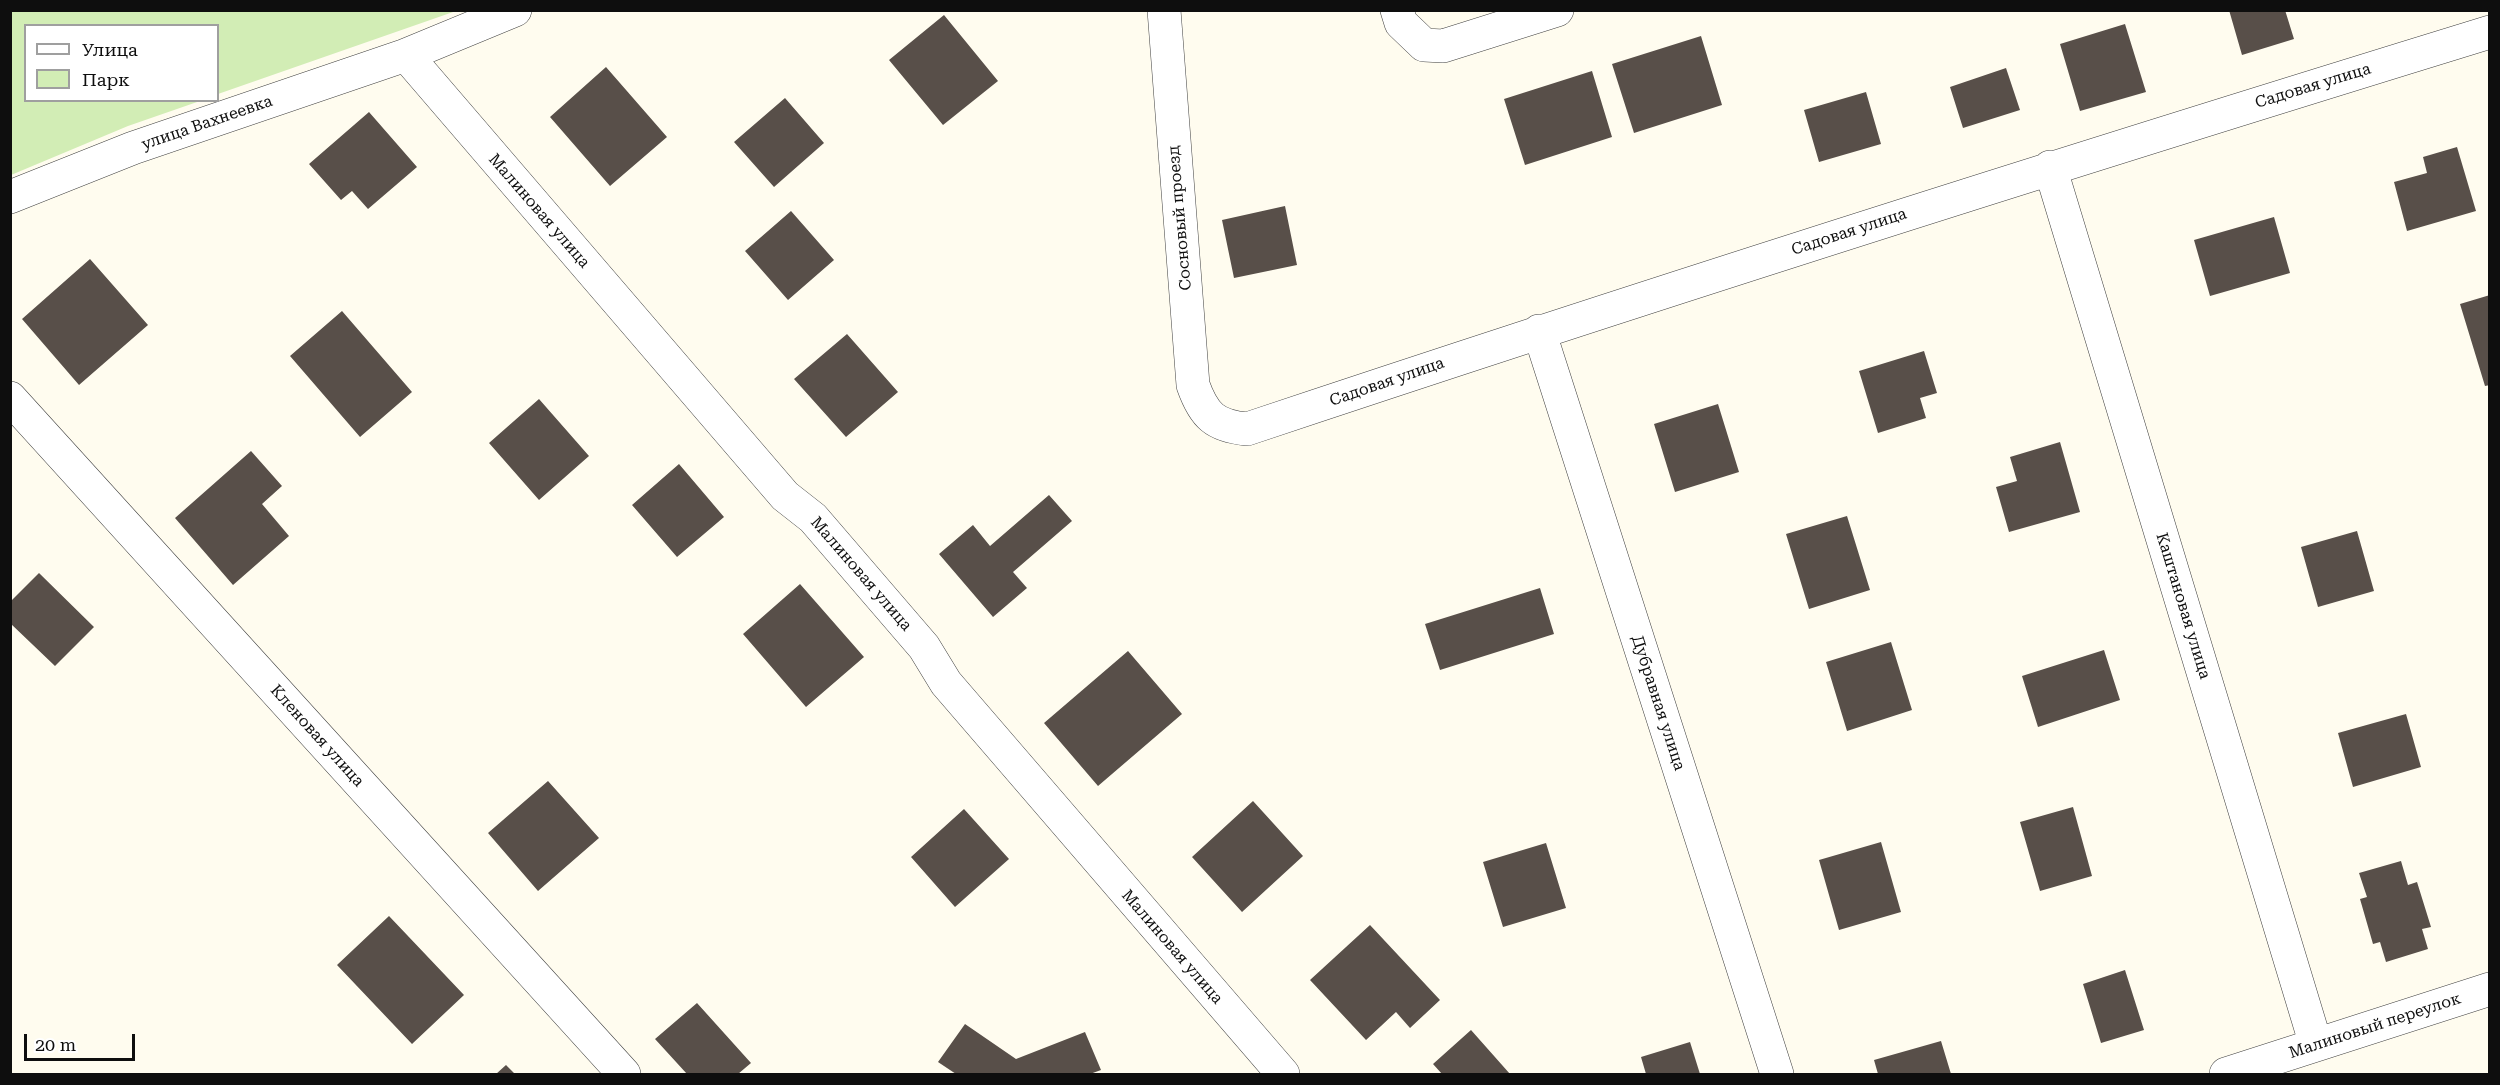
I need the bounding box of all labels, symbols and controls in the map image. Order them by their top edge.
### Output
legend [24,24,219,102]
text: Улица [82,39,138,60]
street label: Садовая улица [2253,59,2373,113]
text: Парк [82,69,130,90]
street label: улица Вахнеевка [139,92,275,154]
street label: Сосновый проезд [1164,145,1196,291]
street label: Малиновая улица [484,150,594,272]
street label: Садовая улица [1789,204,1909,260]
street label: Садовая улица [1327,353,1447,411]
street label: Малиновая улица [806,513,916,635]
street label: Каштановая улица [2152,530,2214,682]
street label: Дубравная улица [1627,633,1689,773]
street label: Кленовая улица [266,681,368,791]
street label: Малиновая улица [1117,886,1227,1008]
street label: Малиновый переулок [2287,989,2463,1063]
scale bar [27,1022,138,1060]
text: 20 m [35,1034,76,1055]

